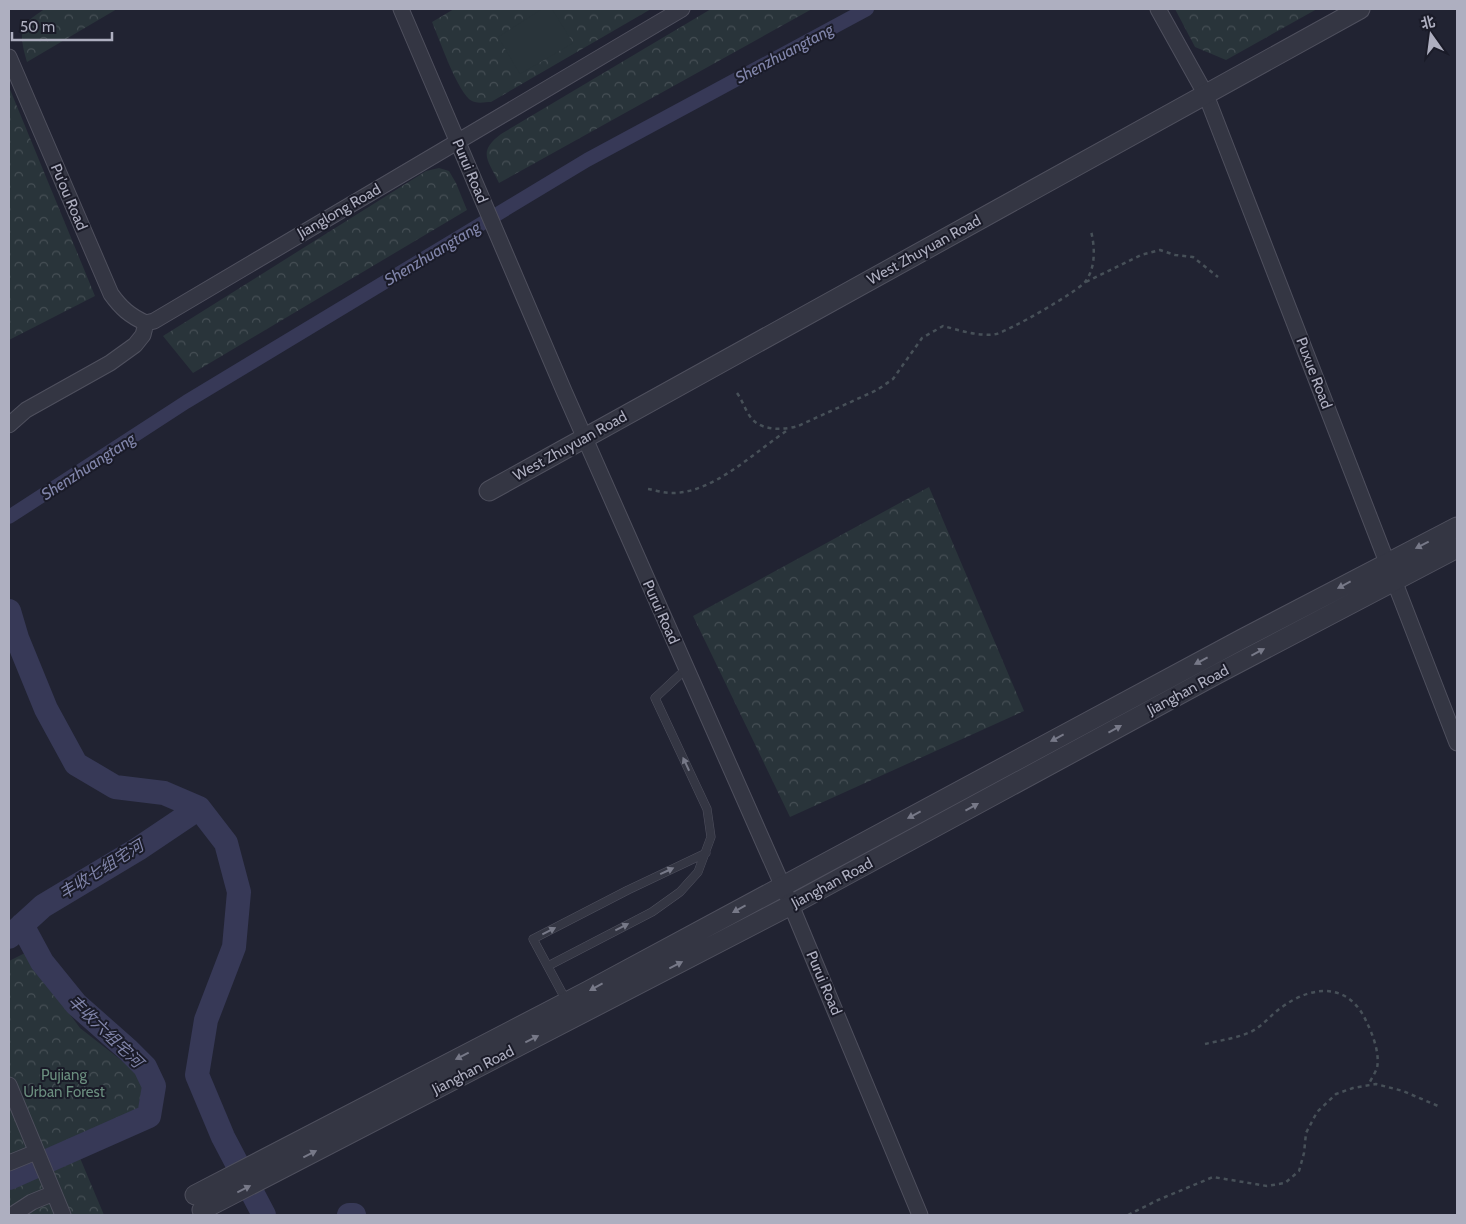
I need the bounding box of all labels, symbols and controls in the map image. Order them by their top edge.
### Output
scale bar [12,10,112,42]
north arrow [1406,10,1456,60]
text: 北 [1419,12,1437,33]
text: 50 m [20,18,55,36]
water label: Shenzhuangtang [732,19,837,87]
street label: Purui Road [448,136,492,206]
street label: Pu'ou Road [47,161,91,233]
street label: Jianglong Road [293,180,384,243]
street label: West Zhuyuan Road [864,211,984,289]
water label: Shenzhuangtang [381,217,484,290]
street label: Puxue Road [1292,335,1336,411]
street label: West Zhuyuan Road [510,407,630,485]
water label: Shenzhuangtang [38,429,139,504]
one-way arrow [1415,541,1430,549]
street label: Purui Road [639,577,683,647]
one-way arrow [1337,581,1351,589]
one-way arrow [1251,648,1265,656]
one-way arrow [1193,657,1208,665]
street label: Jianghan Road [1143,661,1232,719]
one-way arrow [1108,725,1122,733]
one-way arrow [1050,734,1065,742]
one-way arrow [682,757,691,772]
one-way arrow [965,803,980,811]
one-way arrow [907,811,921,819]
water label: 丰收七组宅河 [56,834,150,903]
street label: Jianghan Road [787,854,876,912]
one-way arrow [660,867,674,875]
one-way arrow [731,905,746,913]
one-way arrow [615,923,629,932]
one-way arrow [542,927,557,935]
street label: Purui Road [802,948,846,1018]
one-way arrow [669,961,684,969]
one-way arrow [589,983,603,991]
water label: 丰收六组宅河 [65,991,149,1074]
one-way arrow [525,1035,539,1043]
street label: Jianghan Road [428,1042,517,1099]
one-way arrow [455,1052,469,1060]
park label: Pujiang Urban Forest [23,1066,105,1101]
one-way arrow [303,1150,317,1158]
one-way arrow [236,1185,251,1193]

